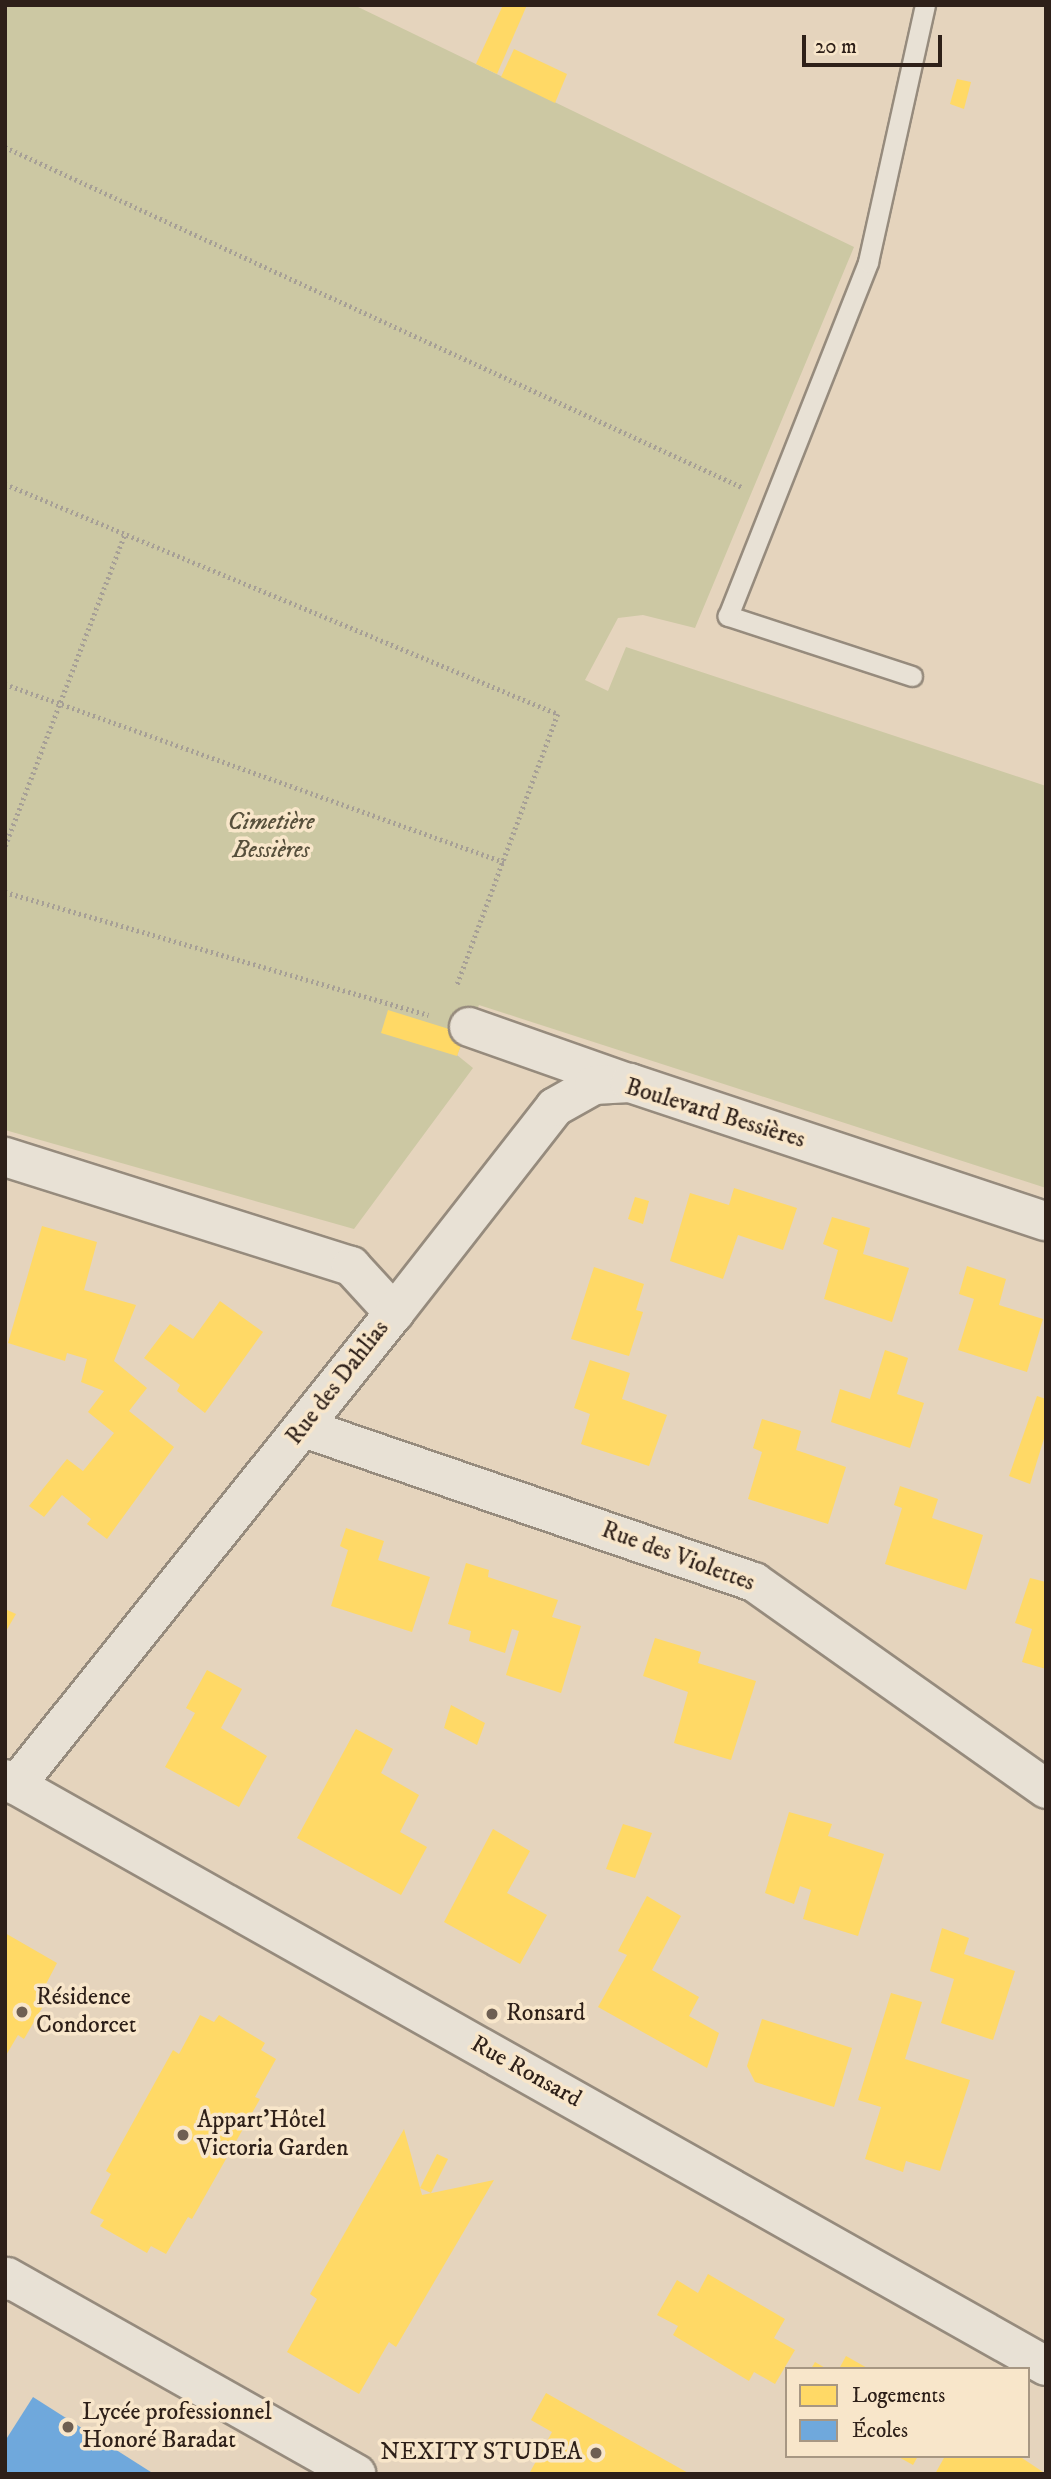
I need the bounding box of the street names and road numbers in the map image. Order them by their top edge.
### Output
street label: Boulevard Bessières [622,1073,808,1155]
street label: Rue des Dahlias [280,1315,396,1451]
street label: Rue des Violettes [597,1516,759,1598]
street label: Rue Ronsard [466,2030,586,2114]

